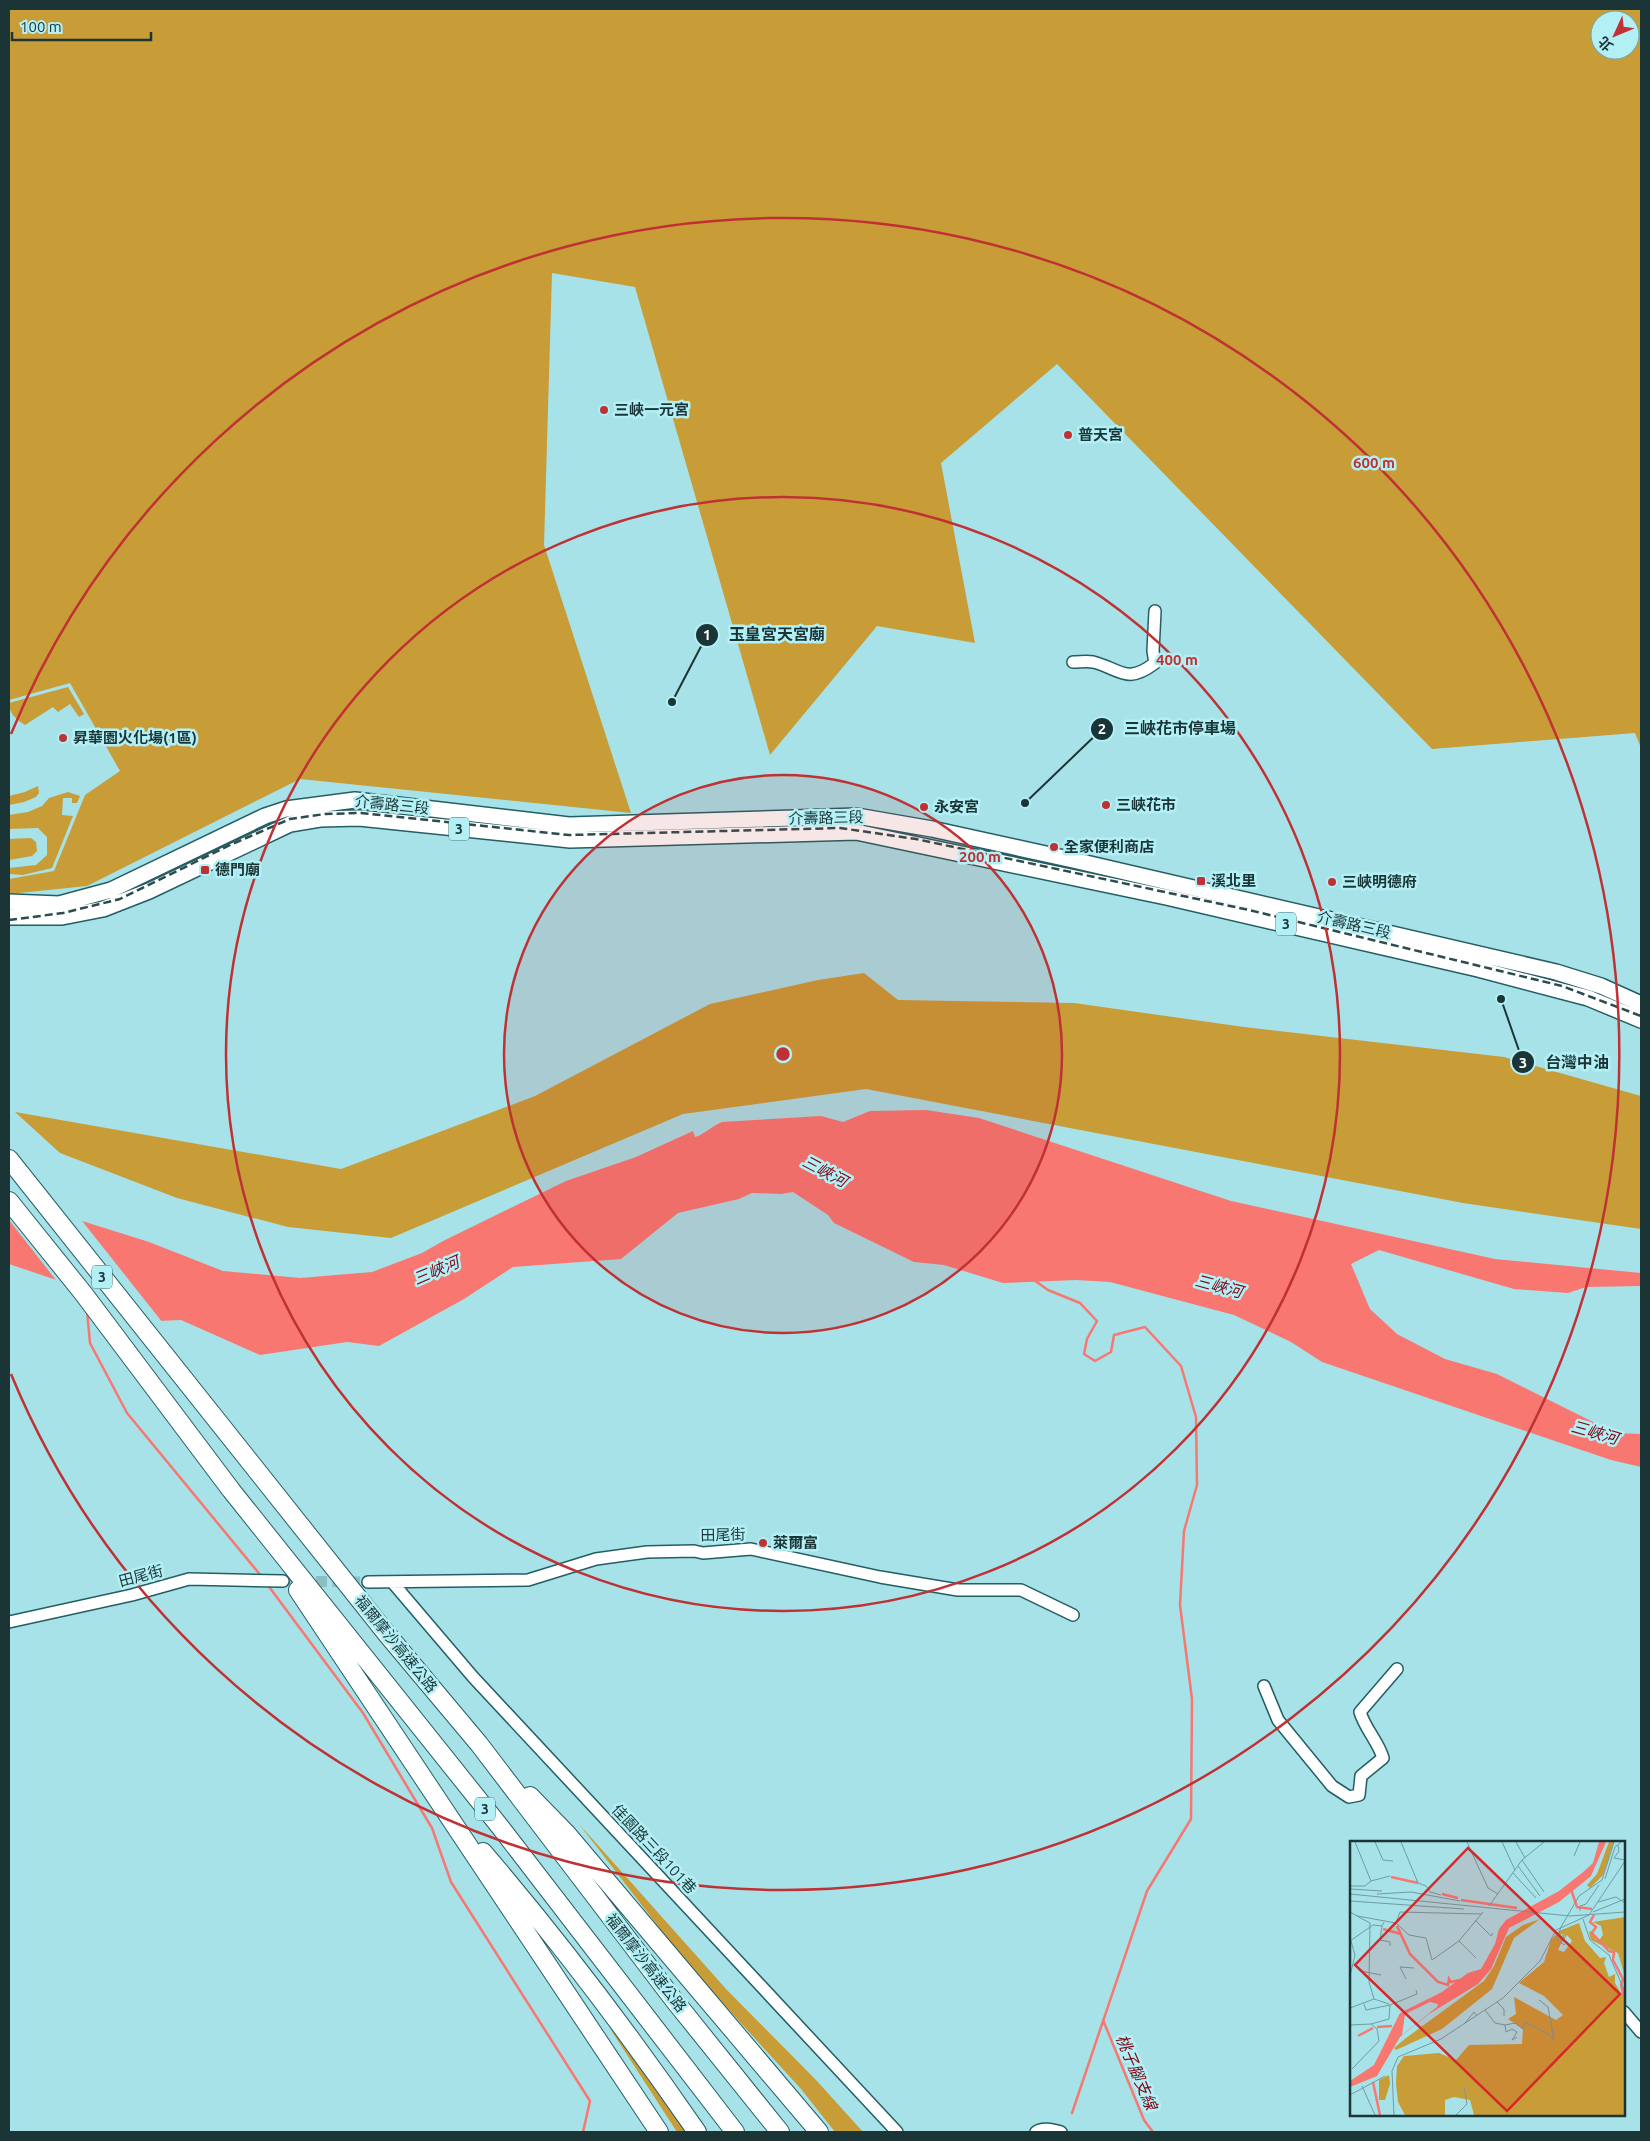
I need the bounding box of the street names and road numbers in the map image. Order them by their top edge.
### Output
street label: 介壽路三段 [354,792,430,817]
street label: 介壽路三段 [788,808,864,827]
road number: 3 [449,818,469,841]
street label: 介壽路三段 [1316,908,1393,941]
road number: 3 [1276,912,1296,936]
road number: 3 [92,1266,112,1288]
street label: 田尾街 [700,1526,746,1543]
street label: 田尾街 [117,1561,165,1590]
street label: 福爾摩沙高速公路 [352,1592,441,1696]
road number: 3 [475,1798,495,1820]
street label: 佳園路三段101巷 [609,1801,700,1897]
street label: 福爾摩沙高速公路 [603,1910,690,2015]

